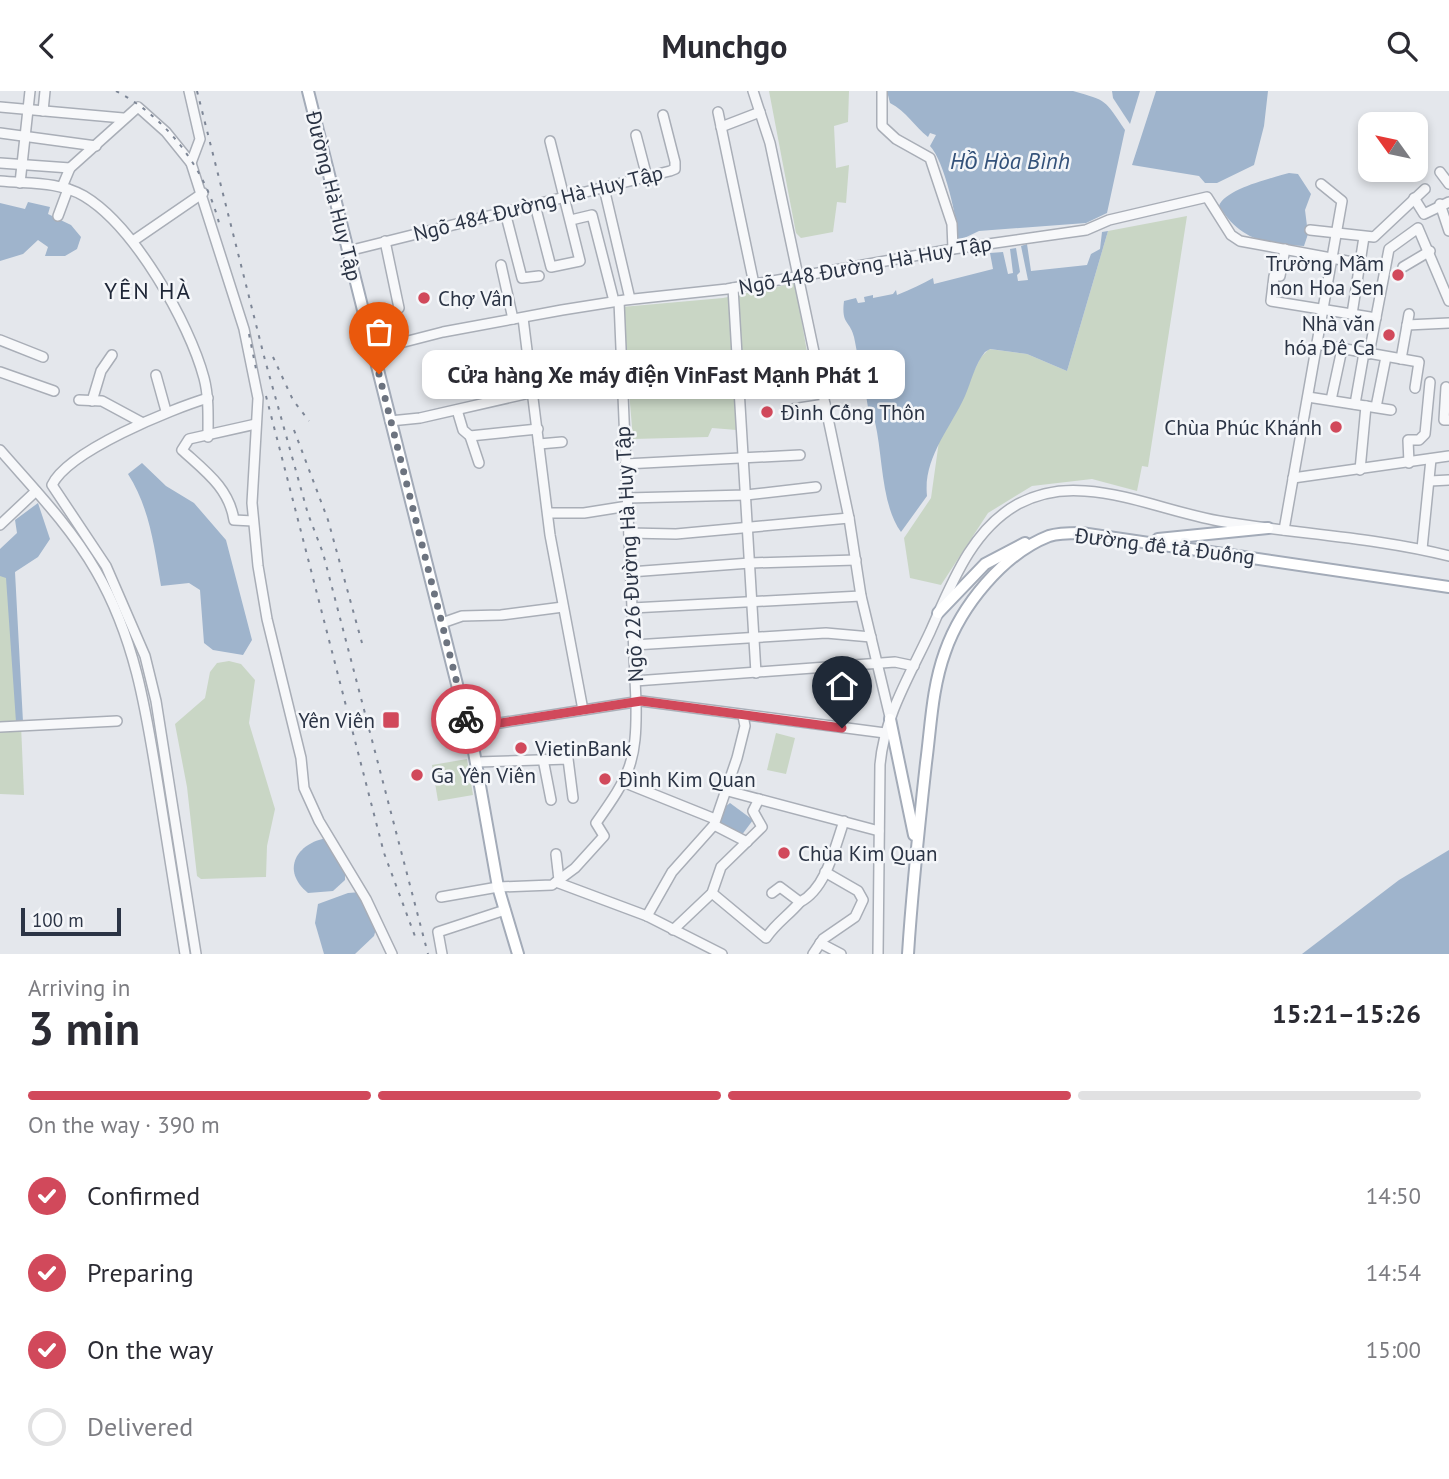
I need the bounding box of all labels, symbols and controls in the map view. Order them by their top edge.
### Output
text: Munchgo [662,25,787,67]
icon: back [28,27,66,65]
icon: search [1383,27,1421,65]
street label: Đường Hà Huy Tập [300,107,368,284]
north arrow [1358,112,1428,182]
map controls [1358,112,1428,182]
water label: Hồ Hòa Bình [950,146,1070,175]
street label: Ngõ 484 Đường Hà Huy Tập [410,159,666,247]
street label: Ngõ 448 Đường Hà Huy Tập [736,229,994,301]
place label: Trường Mầm non Hoa Sen [1266,250,1384,301]
marker: Trường Mầm non Hoa Sen [1390,267,1406,283]
district label: YÊN HÀ [104,276,192,305]
place label: Chợ Vân [438,285,513,312]
marker: Chợ Vân [416,290,432,306]
pin [349,302,409,374]
place label: Nhà văn hóa Đê Ca [1284,310,1375,361]
icon: bag [360,313,398,351]
marker: Nhà văn hóa Đê Ca [1381,327,1397,343]
callout: Cửa hàng Xe máy điện VinFast Mạnh Phát 1 [421,349,904,399]
text: Cửa hàng Xe máy điện VinFast Mạnh Phát 1 [447,360,880,389]
place label: Đình Cống Thôn [780,399,925,426]
marker: Đình Cống Thôn [759,404,775,420]
place label: Chùa Phúc Khánh [1164,414,1322,441]
marker: Chùa Phúc Khánh [1328,419,1344,435]
street label: Ngõ 226 Đường Hà Huy Tập [609,425,649,683]
street label: Đường đê tả Đuống [1072,521,1257,570]
pin [812,656,872,728]
icon: home [823,667,861,705]
courier [431,684,501,754]
icon: bike [447,700,485,738]
place label: Yên Viên [298,707,375,734]
marker: Yên Viên [381,710,401,730]
place label: VietinBank [534,735,632,762]
marker: VietinBank [513,740,529,756]
place label: Ga Yên Viên [431,762,536,789]
place label: Đình Kim Quan [618,766,756,793]
marker: Ga Yên Viên [409,767,425,783]
marker: Đình Kim Quan [597,771,613,787]
place label: Chùa Kim Quan [798,840,938,867]
marker: Chùa Kim Quan [776,845,792,861]
scale bar [21,905,121,937]
text: 100 m [32,908,84,932]
text: Arriving in [28,973,130,1002]
text: 15:21–15:26 [1272,997,1421,1030]
text: 3 min [28,998,140,1058]
text: On the way · 390 m [28,1110,220,1139]
icon: check [28,1177,66,1215]
text: Confirmed [87,1179,200,1212]
text: 14:50 [1366,1181,1421,1210]
icon: check [28,1254,66,1292]
text: Preparing [87,1256,194,1289]
text: 14:54 [1366,1258,1421,1287]
icon: check [28,1331,66,1369]
text: On the way [87,1333,213,1366]
text: 15:00 [1366,1335,1421,1364]
text: Delivered [87,1410,193,1443]

